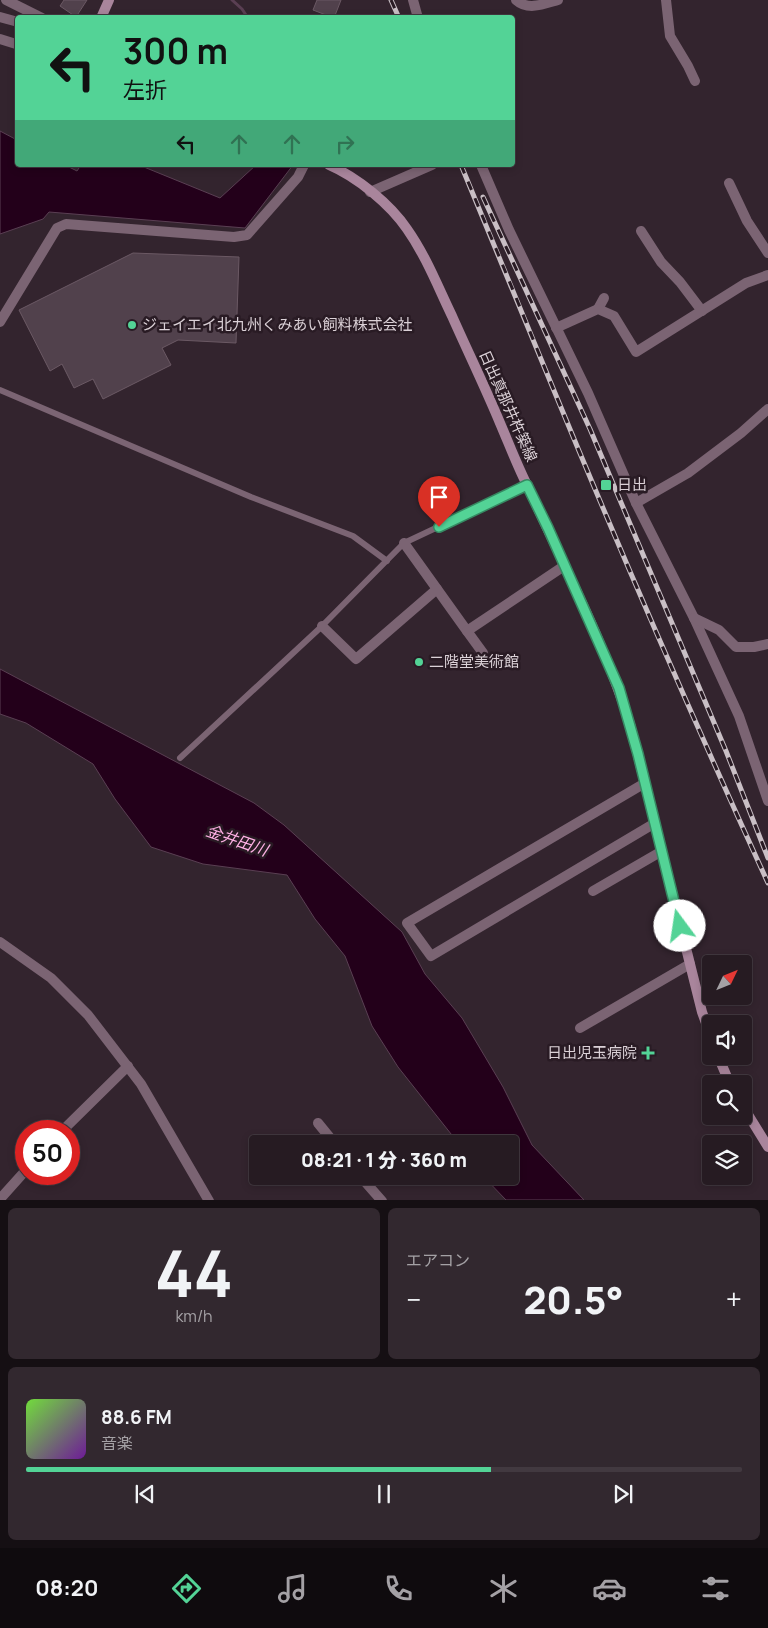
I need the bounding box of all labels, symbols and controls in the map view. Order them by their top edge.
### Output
text: 300 m [123,27,228,75]
icon: left [40,35,105,100]
text: 左折 [123,75,167,105]
icon: left [172,130,200,158]
icon: ahead [225,130,253,158]
icon: ahead [278,130,306,158]
icon: right [331,130,359,158]
place label: ジェイエイ北九州くみあい飼料株式会社 [142,314,412,335]
marker: ジェイエイ北九州くみあい飼料株式会社 [126,319,138,331]
street label: 日出真那井杵築線 [474,347,542,465]
place label: 日出 [617,474,647,495]
pin [418,476,460,527]
marker: 日出 [599,478,613,492]
icon: arrive [425,483,453,511]
place label: 二階堂美術館 [429,651,519,672]
marker: 二階堂美術館 [413,656,425,668]
water label: 金井田川 [203,819,273,861]
position arrow [653,899,705,951]
north arrow [702,955,752,1005]
map controls [702,955,752,1185]
button: sound [702,1015,752,1065]
place label: 日出児玉病院 [547,1042,637,1063]
marker: 日出児玉病院 [641,1046,655,1060]
button: search [702,1075,752,1125]
speed limit sign: 50 [15,1120,80,1185]
button: layers [702,1135,752,1185]
text: 08:21 · 1 分 · 360 m [301,1147,467,1173]
text: 44 [155,1228,233,1317]
text: エアコン [406,1249,470,1271]
text: 20.5° [523,1273,624,1325]
text: − [406,1280,421,1318]
text: + [726,1280,742,1318]
text: km/h [175,1305,213,1327]
text: 88.6 FM [101,1404,172,1430]
text: 音楽 [101,1432,133,1454]
icon: previous [131,1480,159,1508]
icon: pause [370,1480,398,1508]
icon: next [609,1480,637,1508]
icon: directions [169,1571,204,1606]
icon: music [275,1571,310,1606]
icon: phone [381,1571,416,1606]
icon: climate [486,1571,521,1606]
icon: car [592,1571,627,1606]
icon: filters [698,1571,733,1606]
text: 08:20 [35,1573,98,1603]

